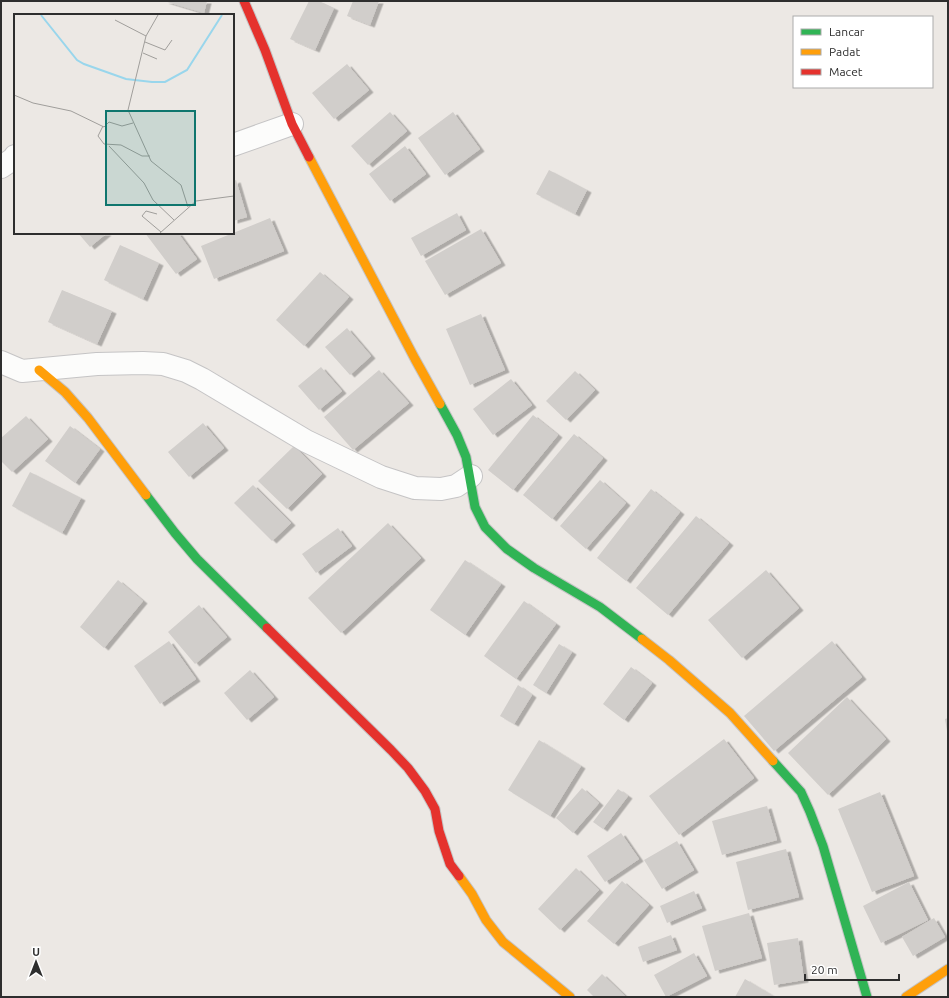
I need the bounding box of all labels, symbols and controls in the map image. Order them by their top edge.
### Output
inset map [14,14,234,234]
legend [793,16,933,88]
text: Lancar [829,25,865,38]
text: Padat [829,45,860,58]
text: Macet [829,65,863,78]
north arrow [16,942,56,982]
text: U [32,946,40,958]
scale bar [805,956,899,982]
text: 20 m [811,963,838,976]

